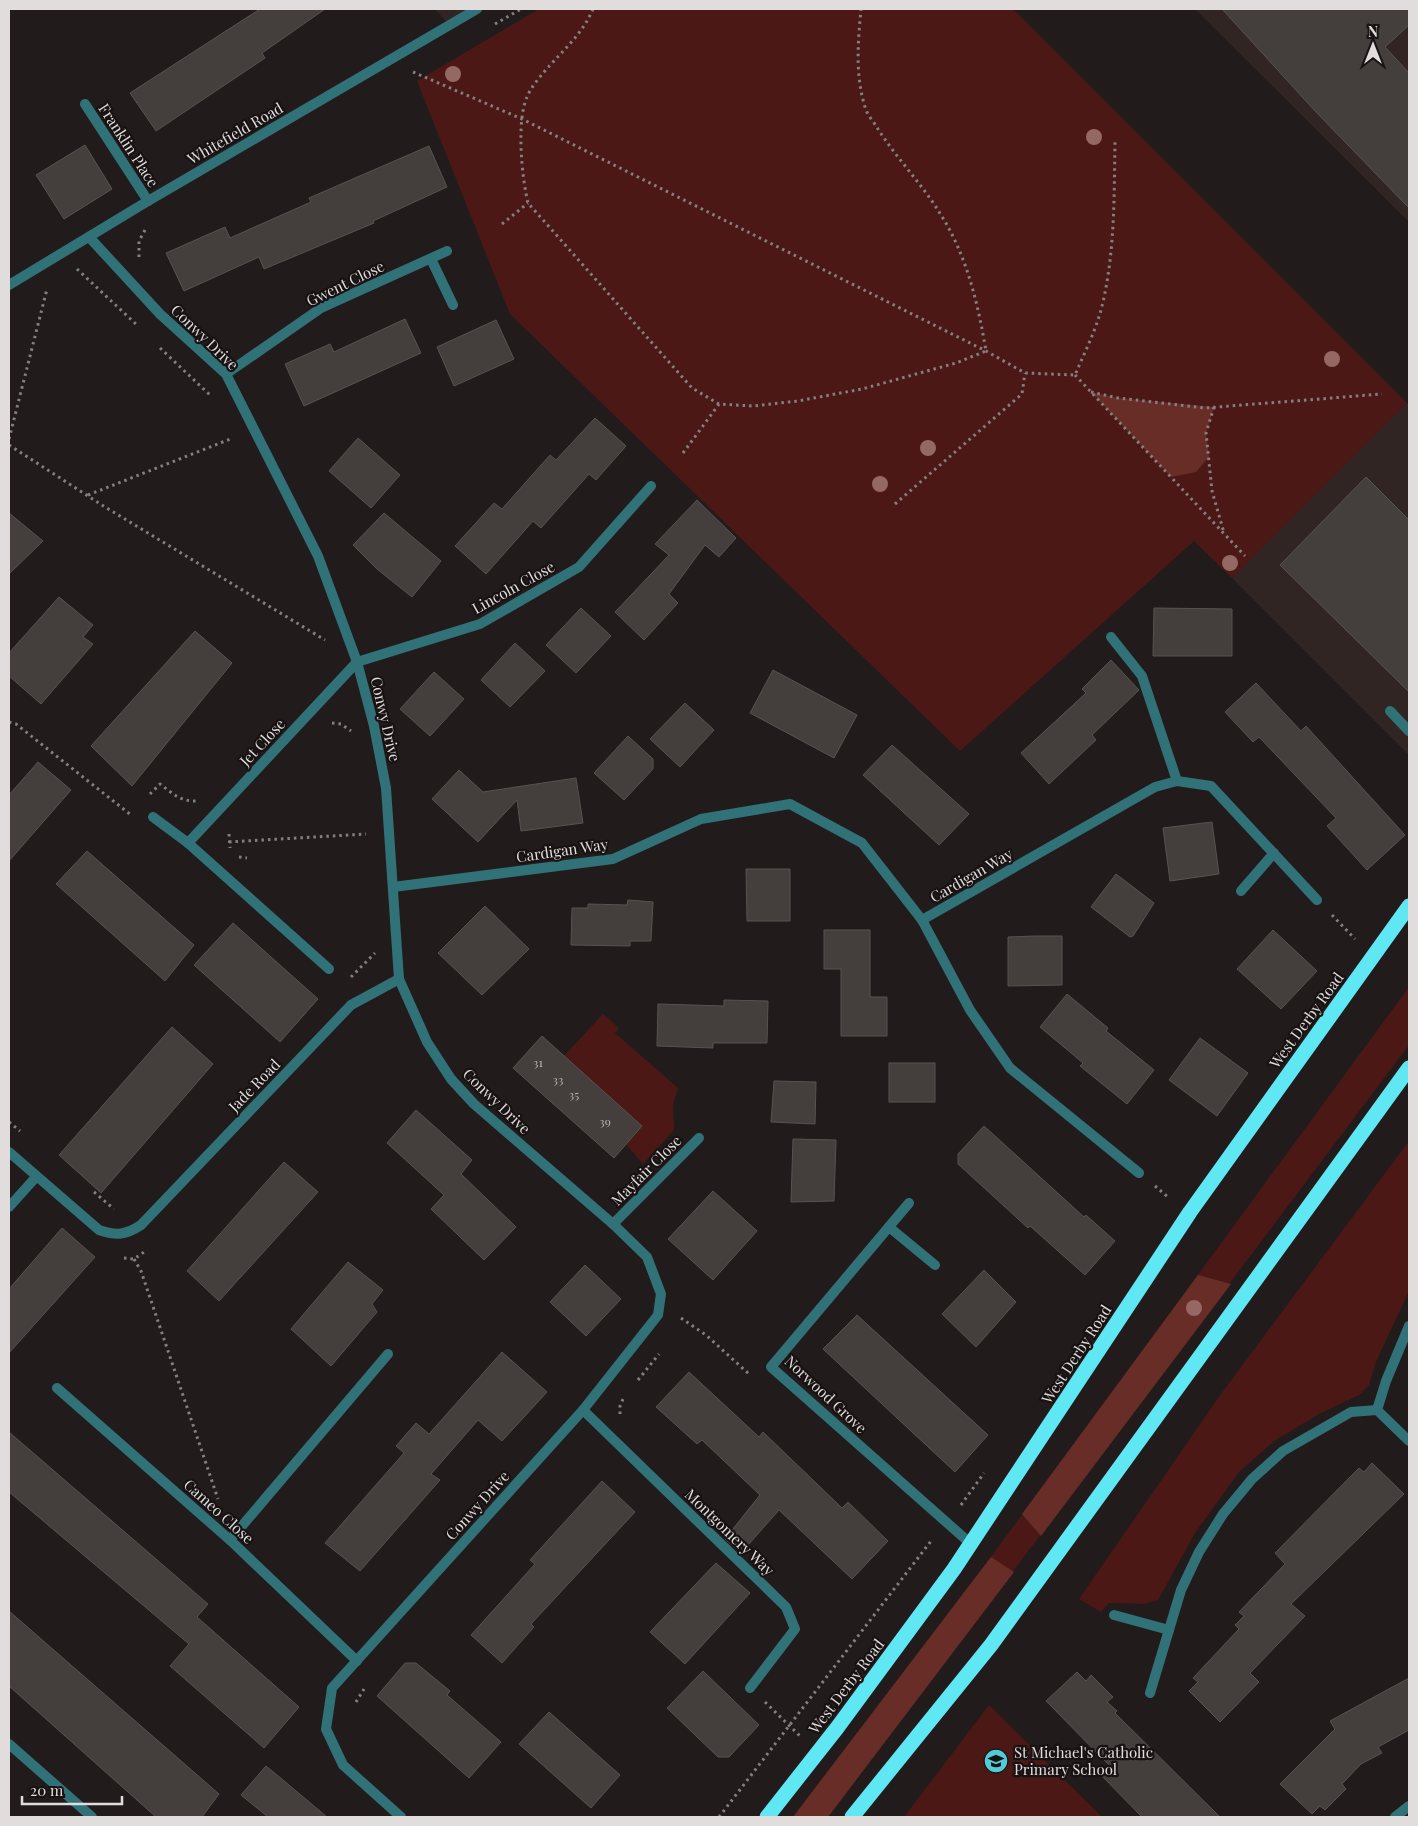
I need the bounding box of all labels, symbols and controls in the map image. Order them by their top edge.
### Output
north arrow [1348,20,1398,70]
text: N [1368,22,1378,41]
street label: Whitefield Road [183,97,287,169]
street label: Franklin Place [94,99,164,191]
street label: Gwent Close [303,256,387,310]
street label: Conwy Drive [167,300,243,374]
street label: Lincoln Close [468,556,558,618]
street label: Conwy Drive [367,675,405,763]
street label: Jet Close [234,714,289,771]
street label: Cardigan Way [515,834,610,866]
street label: Cardigan Way [926,843,1016,907]
street label: West Derby Road [1264,968,1348,1073]
street label: Jade Road [223,1054,284,1116]
house number: 31 [533,1054,543,1070]
street label: Conwy Drive [459,1064,535,1138]
house number: 33 [553,1071,563,1087]
house number: 35 [569,1086,579,1102]
house number: 39 [599,1113,611,1129]
street label: Mayfair Close [606,1130,686,1210]
street label: West Derby Road [1036,1301,1116,1408]
street label: Norwood Grove [781,1351,871,1437]
street label: Conwy Drive [441,1466,513,1544]
street label: Cameo Close [180,1474,258,1548]
street label: Montgomery Way [681,1484,779,1580]
street label: West Derby Road [803,1634,888,1738]
place label: St Michael's Catholic Primary School [1014,1742,1153,1779]
school or university icon: St Michael's Catholic Primary School [983,1748,1009,1774]
scale bar [22,1774,122,1806]
text: 20 m [30,1780,64,1800]

